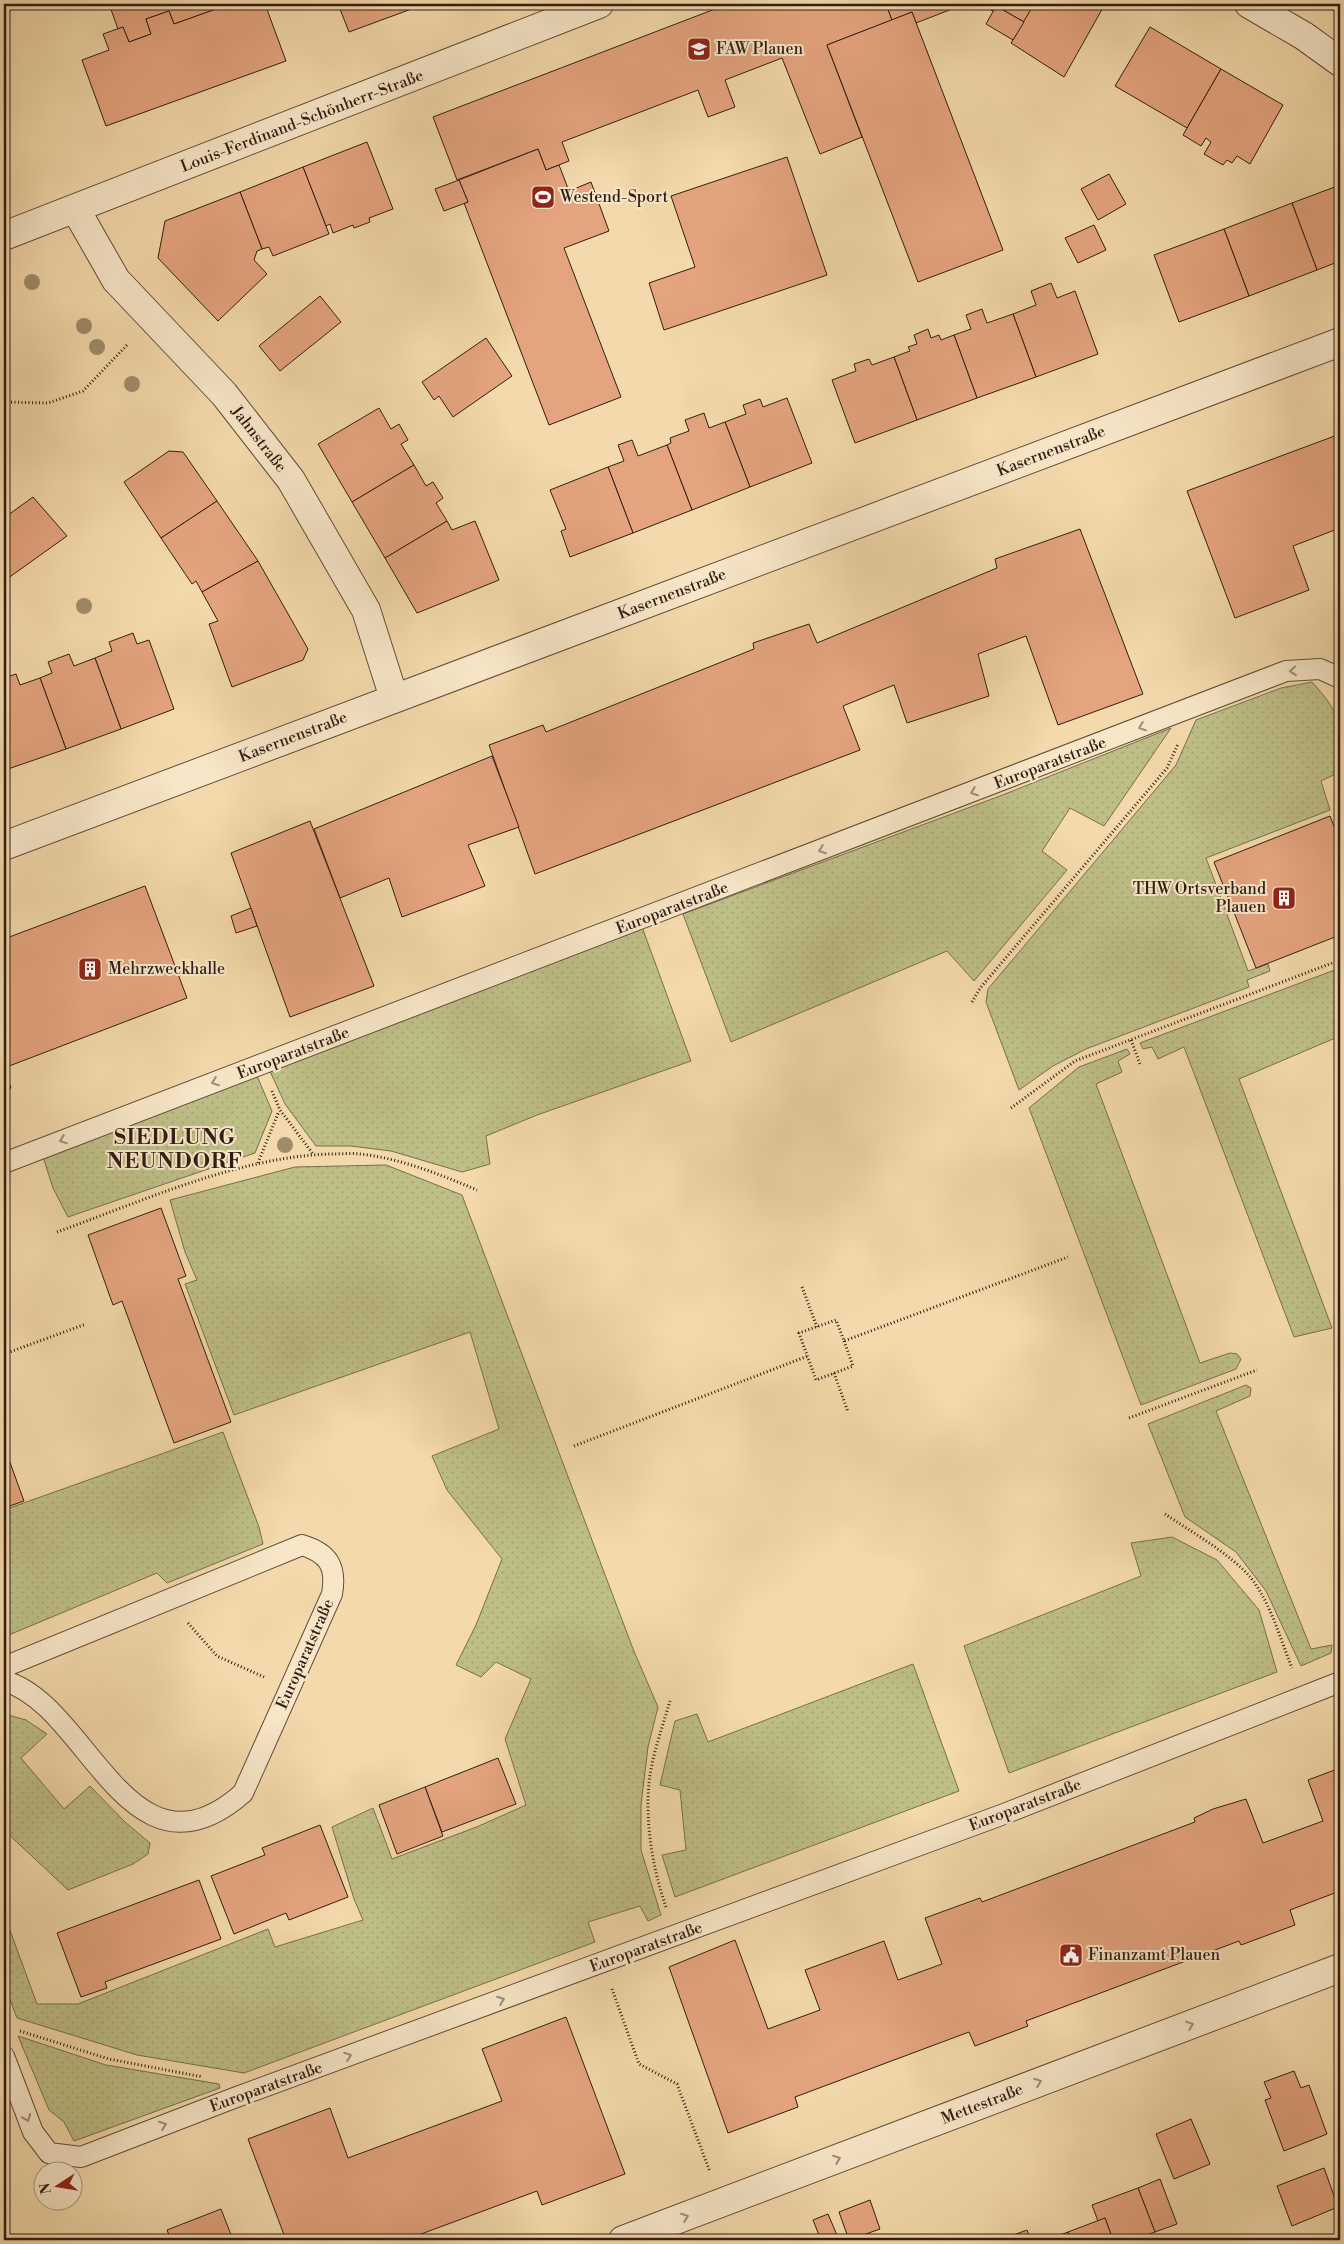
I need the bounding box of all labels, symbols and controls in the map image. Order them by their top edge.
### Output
school or university icon: FAW Plauen [686,36,712,62]
place label: FAW Plauen [716,39,803,59]
street label: Louis-Ferdinand-Schönherr-Straße [178,65,426,177]
sports icon: Westend-Sport [530,184,556,210]
place label: Westend-Sport [559,187,668,207]
street label: Jahnstraße [226,401,291,476]
street label: Kasernenstraße [994,421,1108,481]
street label: Kasernenstraße [615,564,729,624]
one-way arrow [1289,665,1297,676]
street label: Kasernenstraße [236,707,350,767]
one-way arrow [1138,722,1146,732]
street label: Europaratstraße [991,732,1109,794]
one-way arrow [970,786,978,796]
one-way arrow [818,844,827,854]
street label: Europaratstraße [613,877,731,939]
place label: THW Ortsverband Plauen [1133,879,1266,917]
building icon: THW Ortsverband Plauen [1271,885,1297,911]
building icon: Mehrzweckhalle [77,956,103,982]
place label: Mehrzweckhalle [108,959,225,979]
street label: Europaratstraße [234,1022,352,1084]
one-way arrow [211,1076,220,1087]
district label: SIEDLUNG NEUNDORF [107,1125,243,1175]
one-way arrow [59,1134,68,1144]
street label: Europaratstraße [272,1596,338,1712]
street label: Europaratstraße [966,1774,1084,1836]
street label: Europaratstraße [587,1917,705,1977]
public building icon: Finanzamt Plauen [1058,1942,1084,1968]
place label: Finanzamt Plauen [1088,1945,1221,1965]
one-way arrow [496,1996,505,2006]
one-way arrow [1185,2021,1194,2031]
one-way arrow [344,2052,352,2062]
street label: Europaratstraße [207,2057,325,2117]
one-way arrow [1033,2078,1042,2089]
street label: Mettestraße [938,2079,1026,2129]
one-way arrow [21,2113,31,2122]
one-way arrow [159,2121,167,2131]
one-way arrow [832,2155,841,2165]
north arrow [32,2162,82,2212]
text: N [36,2181,56,2196]
one-way arrow [680,2213,689,2223]

